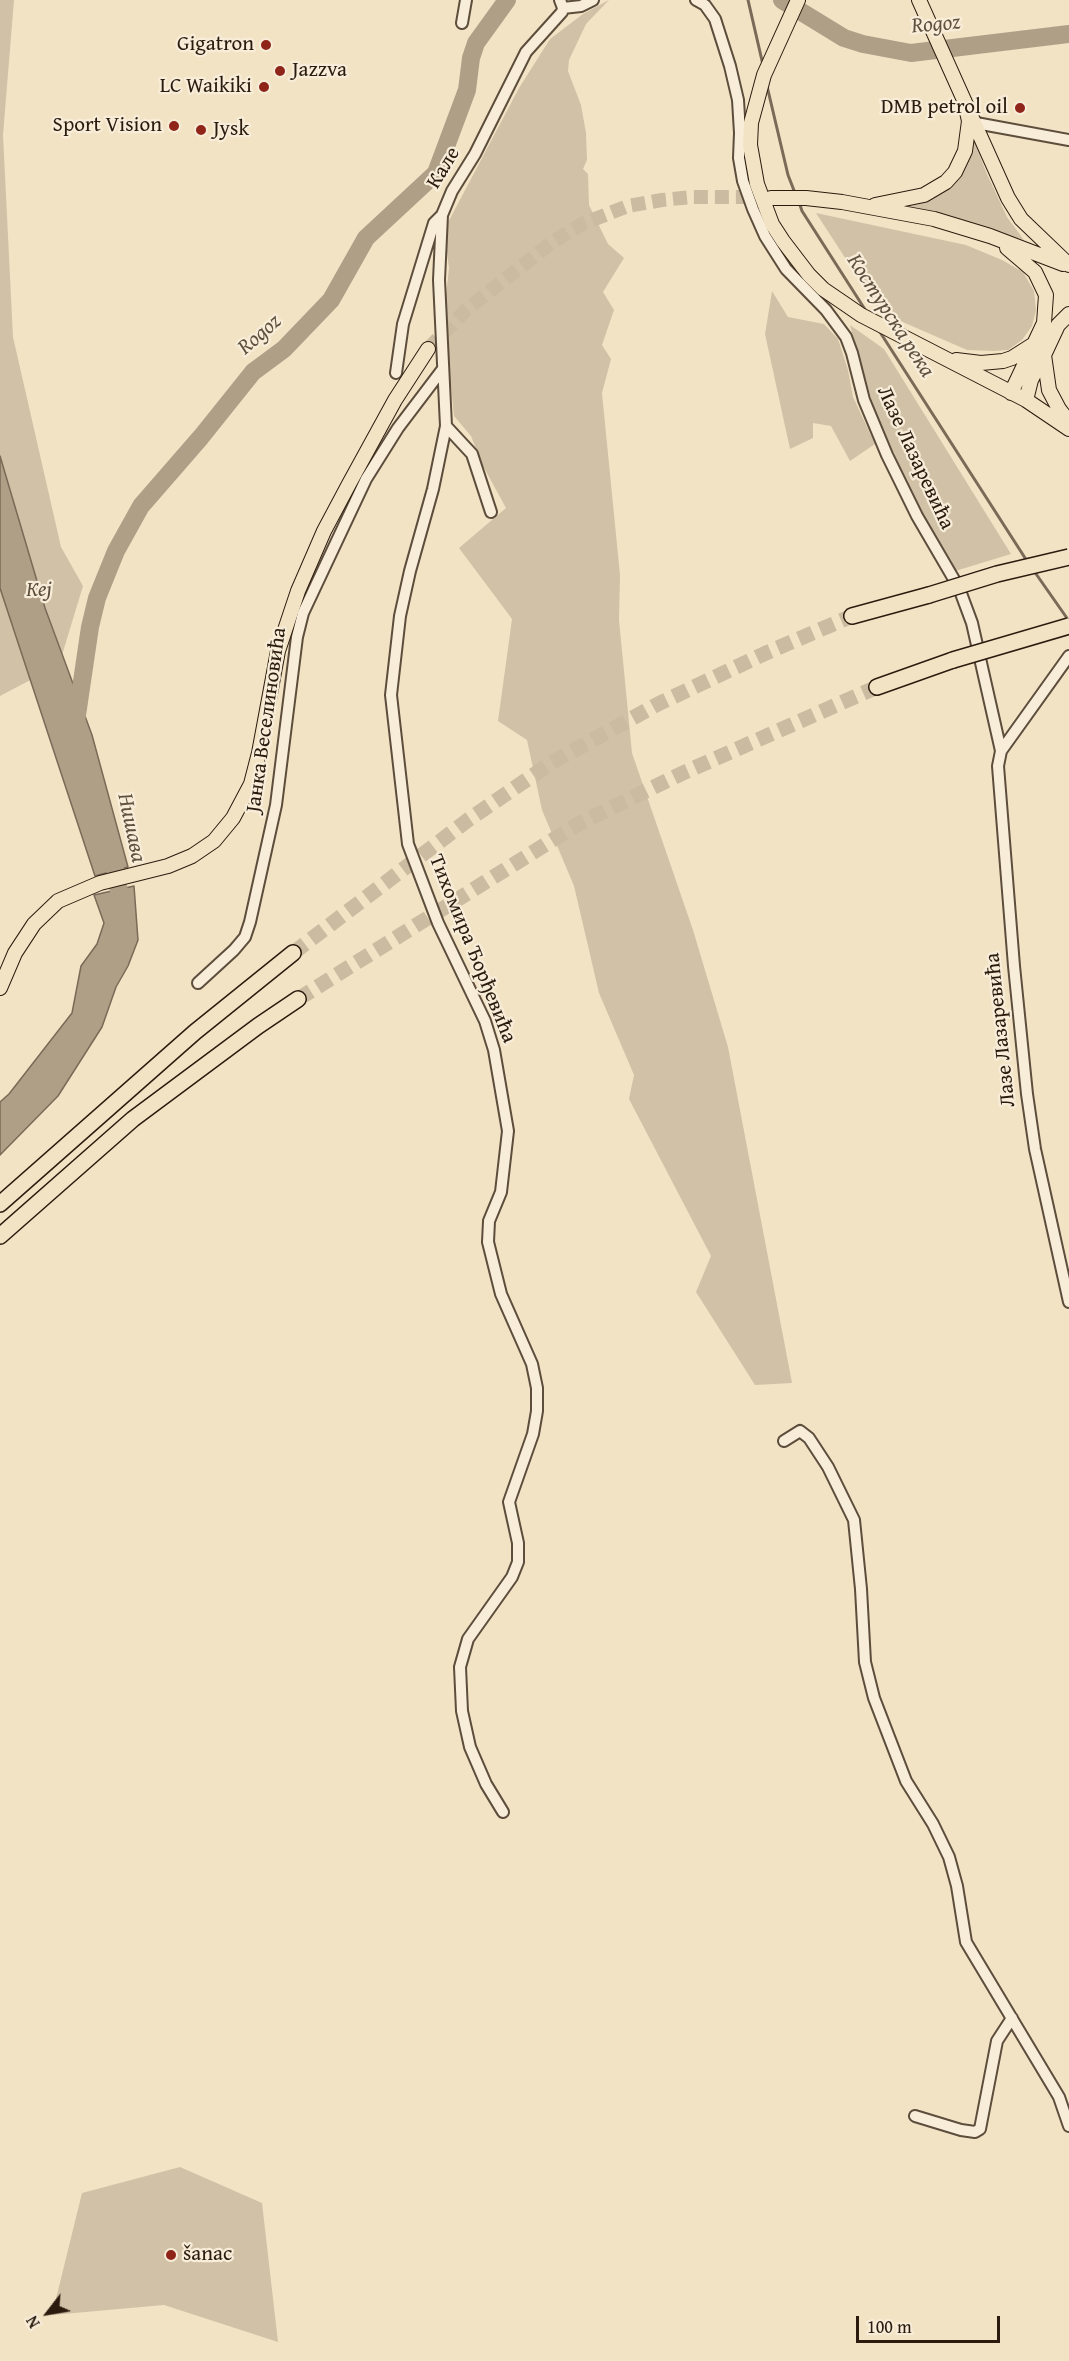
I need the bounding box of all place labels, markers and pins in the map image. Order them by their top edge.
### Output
place label: Gigatron [177,32,254,58]
marker: Gigatron [259,38,273,52]
place label: Jazzva [292,58,347,84]
marker: Jazzva [273,64,287,78]
place label: LC Waikiki [160,74,252,100]
marker: LC Waikiki [257,80,271,94]
place label: DMB petrol oil [881,95,1008,121]
marker: DMB petrol oil [1013,101,1027,115]
place label: Sport Vision [53,113,162,139]
place label: Jysk [213,117,249,143]
marker: Sport Vision [167,119,181,133]
marker: Jysk [194,123,208,137]
place label: šanac [183,2242,232,2268]
marker: šanac [164,2248,178,2262]

